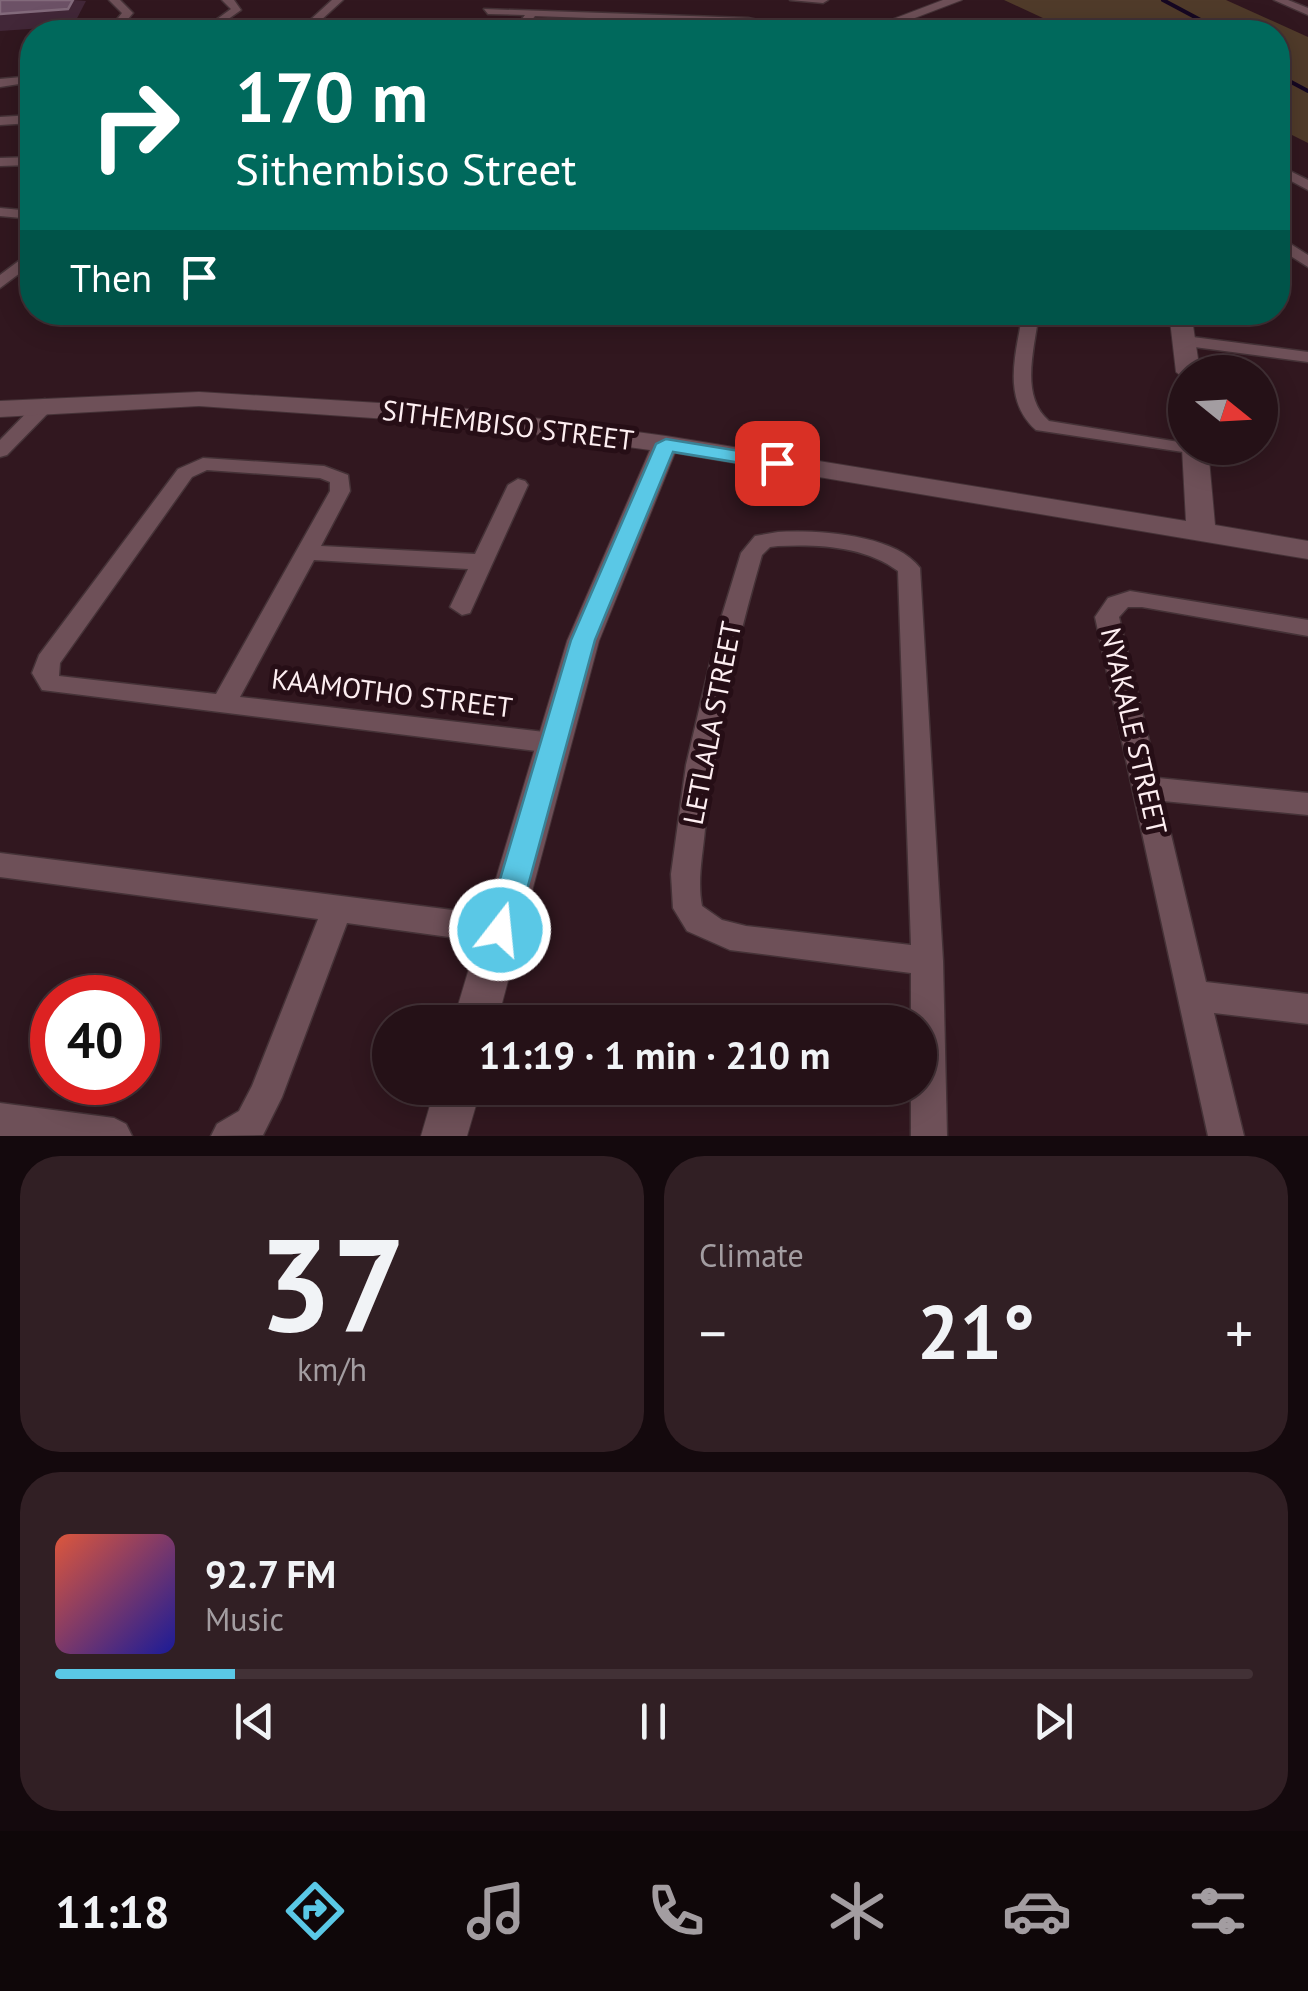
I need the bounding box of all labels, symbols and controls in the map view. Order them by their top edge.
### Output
text: 170 m [235,51,428,141]
icon: right [70,60,200,190]
text: Sithembiso Street [235,139,577,197]
icon: arrive [172,250,227,305]
text: Then [70,253,152,302]
north arrow [1168,355,1278,465]
map controls [1168,355,1278,465]
street label: SITHEMBISO STREET [380,391,636,458]
pin [735,421,820,506]
icon: arrive [750,436,805,491]
street label: LETLALA STREET [674,618,749,828]
street label: NYAKALE STREET [1093,624,1176,838]
street label: KAAMOTHO STREET [269,659,515,726]
position arrow [448,878,552,982]
speed limit sign: 40 [30,975,160,1105]
text: 11:19 · 1 min · 210 m [479,1030,830,1079]
text: 37 [258,1199,406,1367]
text: Climate [699,1234,804,1276]
text: 21° [917,1283,1035,1380]
text: − [699,1297,727,1368]
text: + [1225,1297,1253,1368]
text: km/h [297,1348,367,1390]
text: 92.7 FM [205,1549,336,1598]
text: Music [205,1598,284,1640]
icon: previous [227,1694,282,1749]
icon: pause [626,1694,681,1749]
icon: next [1026,1694,1081,1749]
icon: directions [280,1876,350,1946]
icon: music [461,1876,531,1946]
icon: phone [641,1876,711,1946]
icon: climate [822,1876,892,1946]
icon: car [1002,1876,1072,1946]
icon: filters [1183,1876,1253,1946]
text: 11:18 [55,1882,169,1940]

